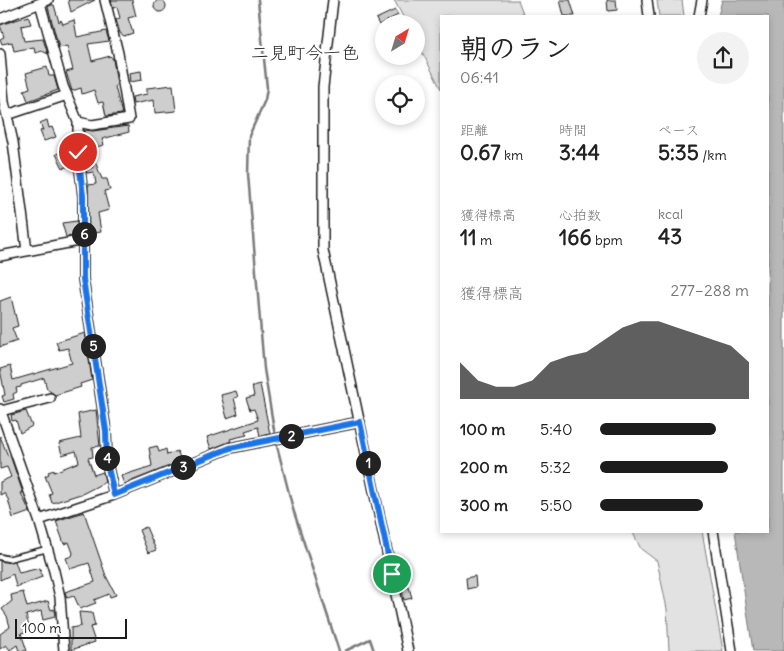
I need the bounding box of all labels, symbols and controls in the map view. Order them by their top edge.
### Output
north arrow [375,15,425,65]
map controls [375,15,425,125]
text: 朝のラン [460,30,572,66]
button: share [697,32,749,84]
district label: 二見町今一色 [251,41,359,64]
text: 06:41 [460,67,499,87]
button: locate [375,75,425,125]
text: 距離 [460,121,488,139]
text: 時間 [559,121,587,139]
text: ペース [658,121,699,139]
pin [57,131,99,173]
icon: check [64,138,92,166]
text: 0.67 [460,139,501,166]
text: 3:44 [559,139,600,166]
text: 5:35 [658,139,699,166]
text: km [501,146,523,164]
text: /km [699,146,727,164]
text: kcal [658,205,683,223]
text: 獲得標高 [460,206,516,224]
text: 心拍数 [559,206,601,224]
pin: 6 [72,222,96,246]
text: 43 [658,223,682,250]
text: 11 [460,224,477,251]
text: 166 [559,224,592,251]
text: 6 [80,225,89,243]
text: m [477,231,492,249]
text: bpm [592,231,623,249]
text: 277–288 m [670,280,749,300]
text: 獲得標高 [460,283,524,303]
pin: 5 [80,334,106,358]
text: 5 [89,337,98,355]
text: 100 m [460,419,505,439]
text: 5:40 [540,419,573,439]
pin: 2 [278,424,304,448]
text: 2 [288,427,295,445]
pin: 4 [94,446,120,470]
text: 4 [103,449,112,467]
pin: 1 [356,450,380,476]
pin: 3 [170,454,196,480]
text: 1 [366,454,371,472]
text: 200 m [460,457,508,477]
text: 5:32 [540,457,571,477]
text: 3 [180,458,187,476]
text: 300 m [460,495,508,515]
text: 5:50 [540,495,573,515]
pin [371,553,413,595]
icon: arrive [378,560,406,588]
scale bar [15,616,128,639]
text: 100 m [22,619,62,637]

